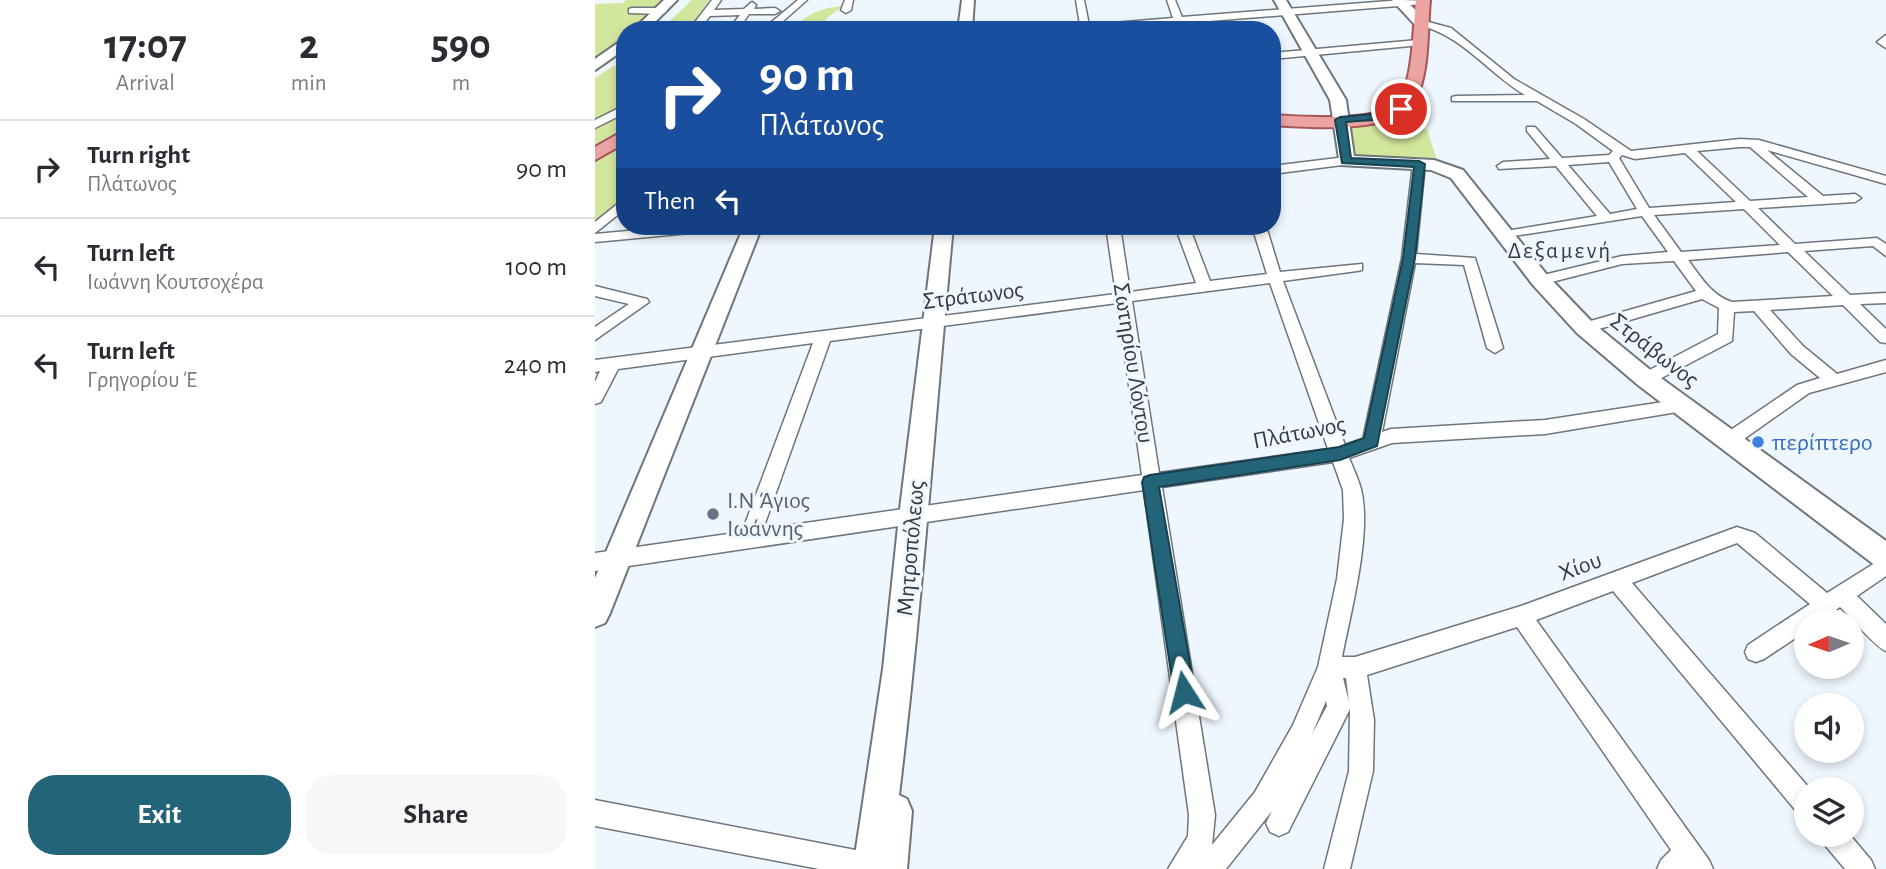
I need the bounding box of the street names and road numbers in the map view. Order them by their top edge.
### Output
street label: Στράτωνος [921,278,1025,314]
street label: Σωτηρίου Λόντου [1109,281,1158,445]
street label: Στράβωνος [1606,309,1703,392]
street label: Πλάτωνος [1251,412,1348,454]
street label: Μητροπόλεως [893,479,929,617]
street label: Χίου [1556,548,1605,586]

